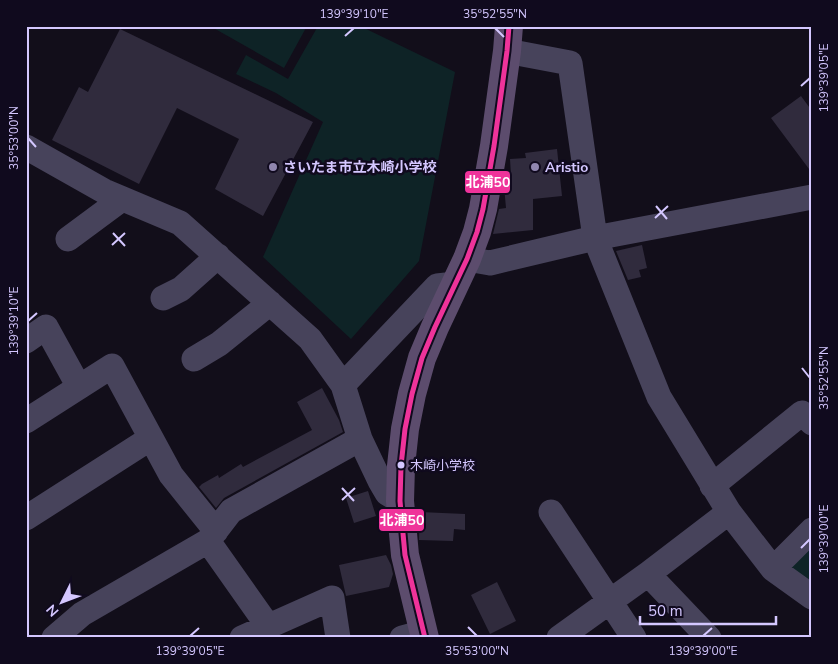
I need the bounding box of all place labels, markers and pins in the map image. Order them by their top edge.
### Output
place label: さいたま市立木崎小学校 [283,158,437,177]
place label: Aristio [545,158,588,177]
marker: さいたま市立木崎小学校 [267,161,279,173]
marker: Aristio [529,161,541,173]
place label: 木崎小学校 [410,457,475,475]
marker: 木崎小学校 [396,460,406,470]

